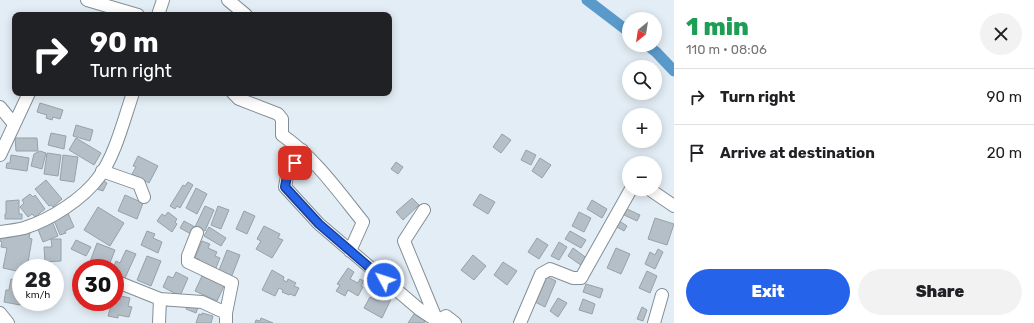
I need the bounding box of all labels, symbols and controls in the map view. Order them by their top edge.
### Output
north arrow [622,12,662,52]
map controls [622,12,662,196]
text: 1 min [686,13,749,41]
button: close [980,13,1022,55]
text: 90 m [90,26,159,59]
icon: right [24,28,76,80]
text: 110 m · 08:06 [686,42,767,57]
text: Turn right [90,60,172,82]
button: search [622,60,662,100]
icon: right [686,86,708,108]
text: Turn right [720,88,795,106]
text: 90 m [987,88,1022,106]
button: + [622,108,662,148]
icon: arrive [686,142,708,164]
text: Arrive at destination [720,144,875,162]
text: 20 m [987,144,1022,162]
pin [278,146,312,180]
icon: arrive [284,152,306,174]
button: − [622,156,662,196]
speed limit sign: 30 [72,259,124,311]
position arrow [363,259,405,301]
text: 28 [25,268,51,292]
button: Exit [686,269,850,315]
button: Share [858,269,1022,315]
text: km/h [26,289,50,301]

